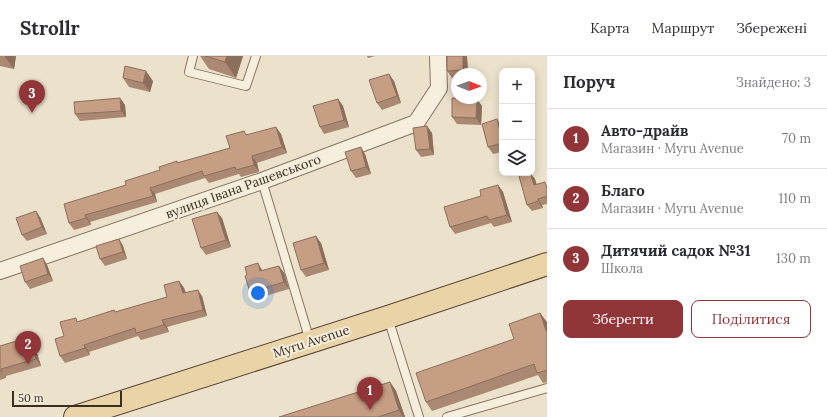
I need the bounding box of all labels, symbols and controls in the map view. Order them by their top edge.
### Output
text: Strollr [20,16,80,40]
text: Карта [590,19,630,37]
text: Маршрут [652,19,714,37]
text: Збережені [736,19,807,37]
north arrow [451,68,487,104]
map controls [499,68,535,176]
button: + [499,68,535,104]
text: Поруч [563,71,615,93]
text: Знайдено: 3 [736,74,811,91]
pin: 3 [19,80,45,113]
button: − [499,104,535,140]
text: Авто-драйв [601,121,688,140]
text: 1 [573,130,579,147]
text: 70 m [782,130,811,147]
button: layers [499,140,535,176]
text: Магазин · Myru Avenue [601,140,744,157]
street label: вулиця Івана Рашевського [163,150,324,223]
text: Благо [601,181,645,200]
text: 2 [573,190,579,207]
text: 110 m [778,190,811,207]
text: Магазин · Myru Avenue [601,200,744,217]
text: Дитячий садок №31 [601,241,751,260]
text: 3 [572,250,580,267]
text: 130 m [776,250,811,267]
text: Школа [601,260,643,277]
your location [248,283,268,303]
button: Зберегти [563,300,683,338]
button: Поділитися [691,300,811,338]
street label: Myru Avenue [271,321,352,362]
pin: 2 [15,331,41,364]
pin: 1 [357,377,383,410]
scale bar [12,389,122,408]
text: 50 m [18,391,44,405]

